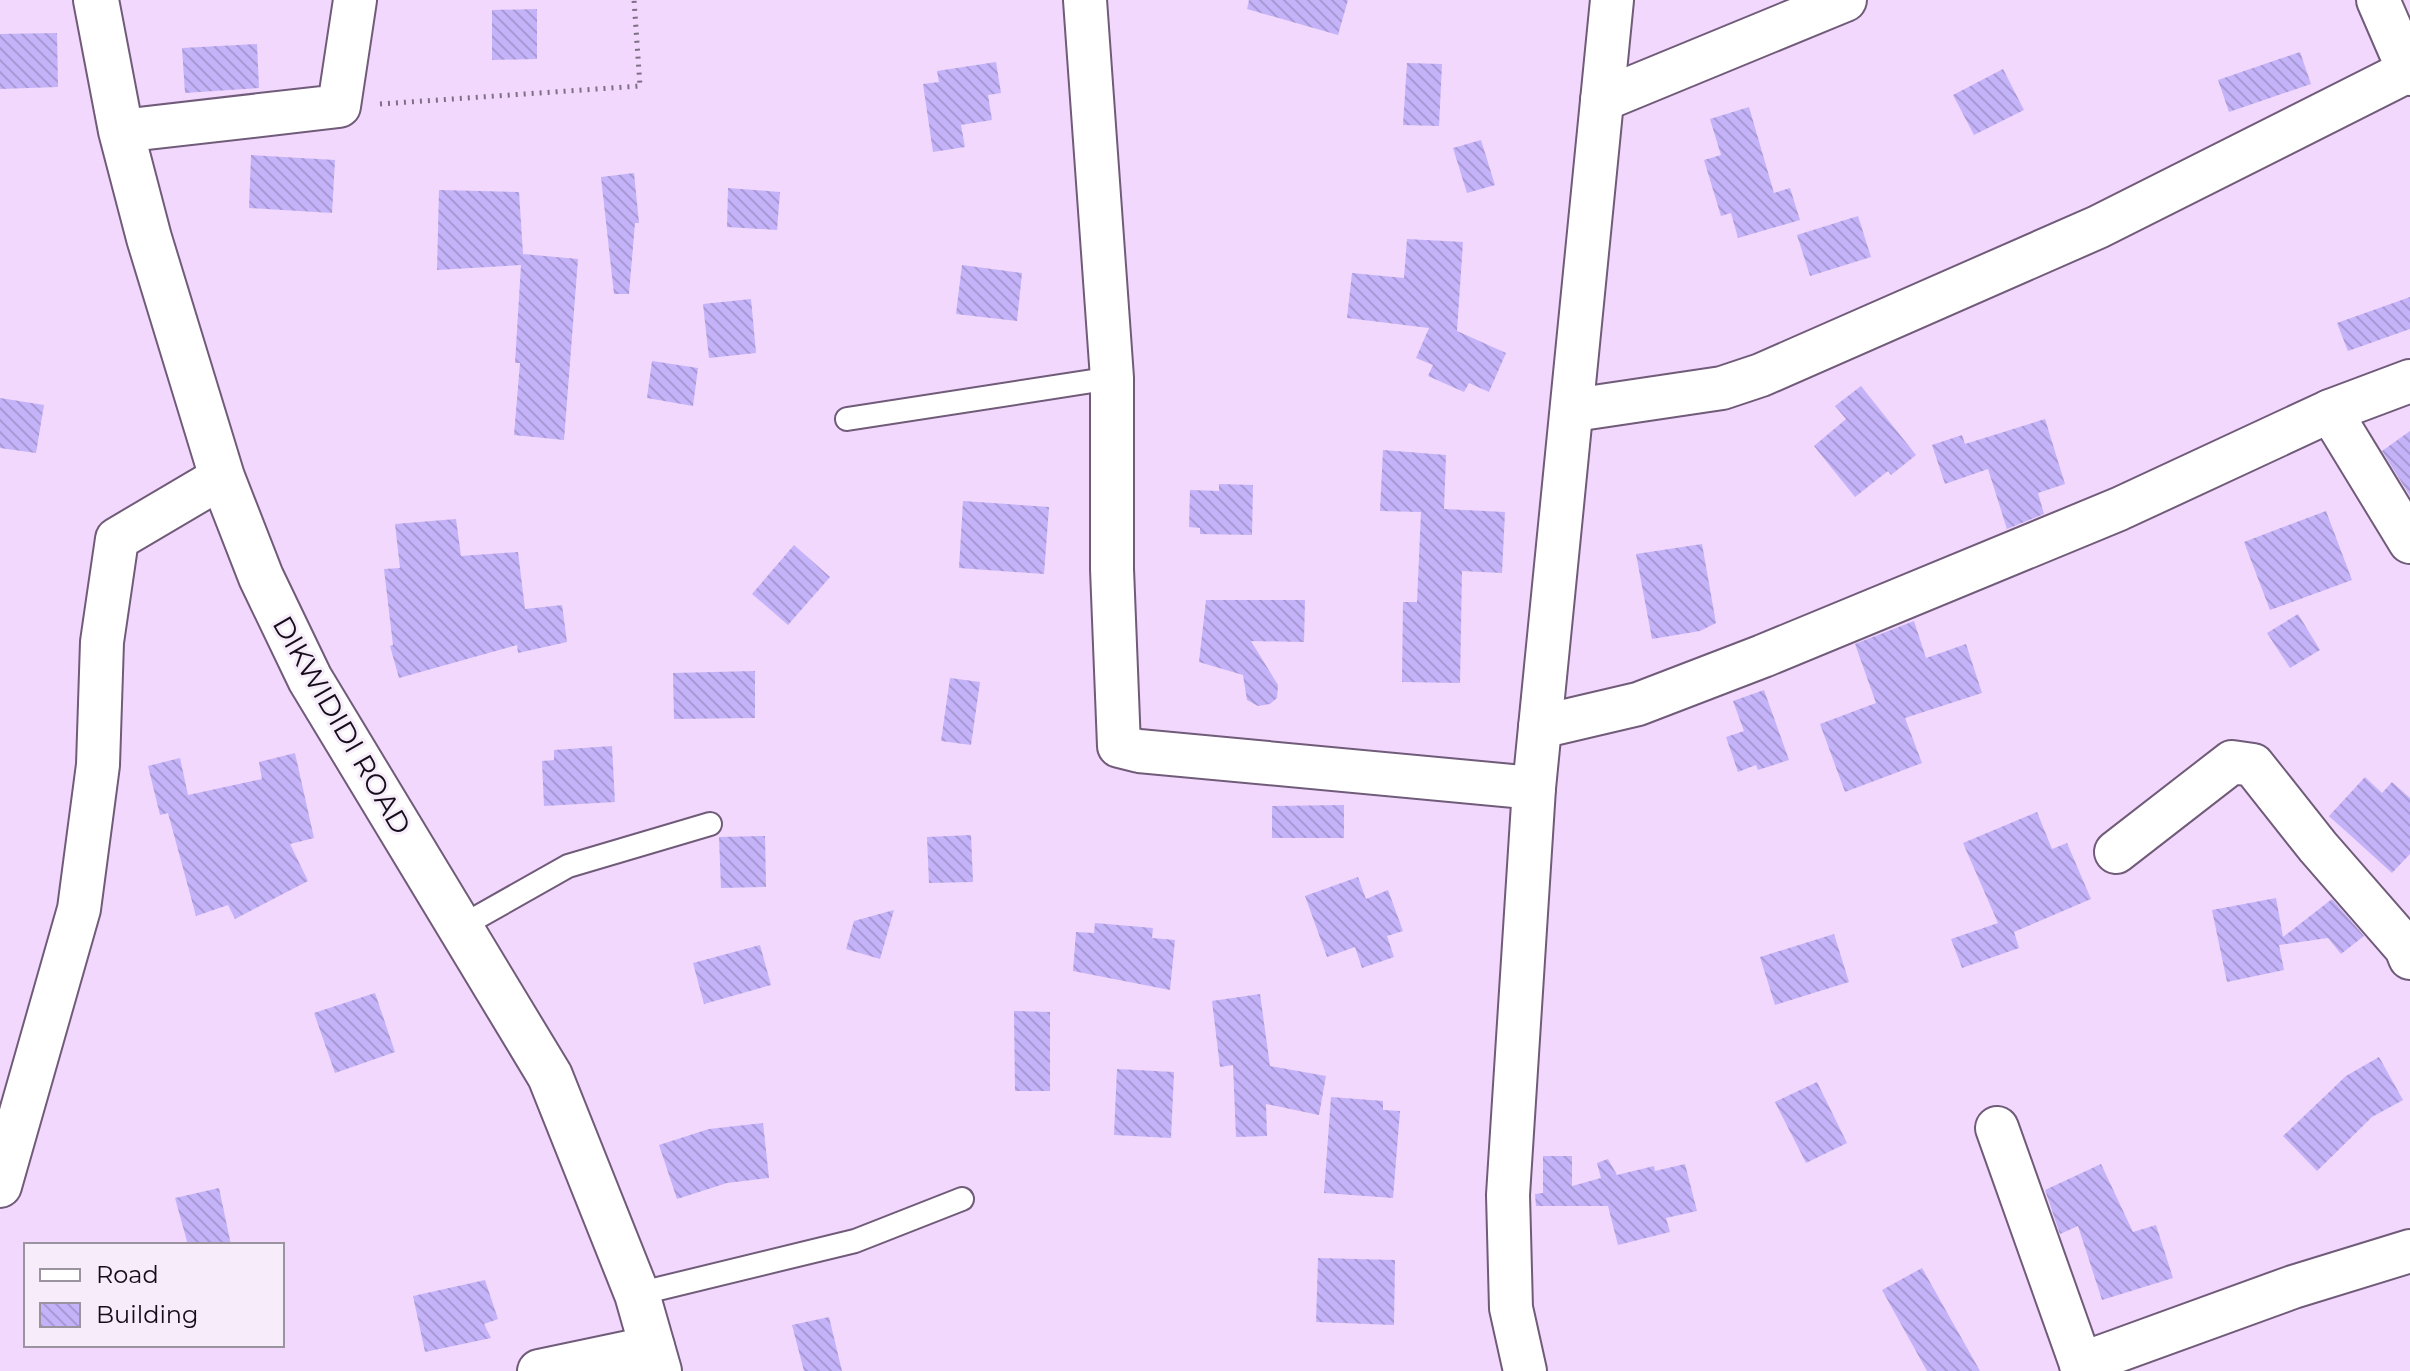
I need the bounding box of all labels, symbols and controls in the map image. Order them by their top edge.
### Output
street label: DIKWIDIDI ROAD [266,610,418,840]
legend [24,1243,284,1347]
text: Road [96,1260,159,1289]
text: Building [96,1300,199,1329]

